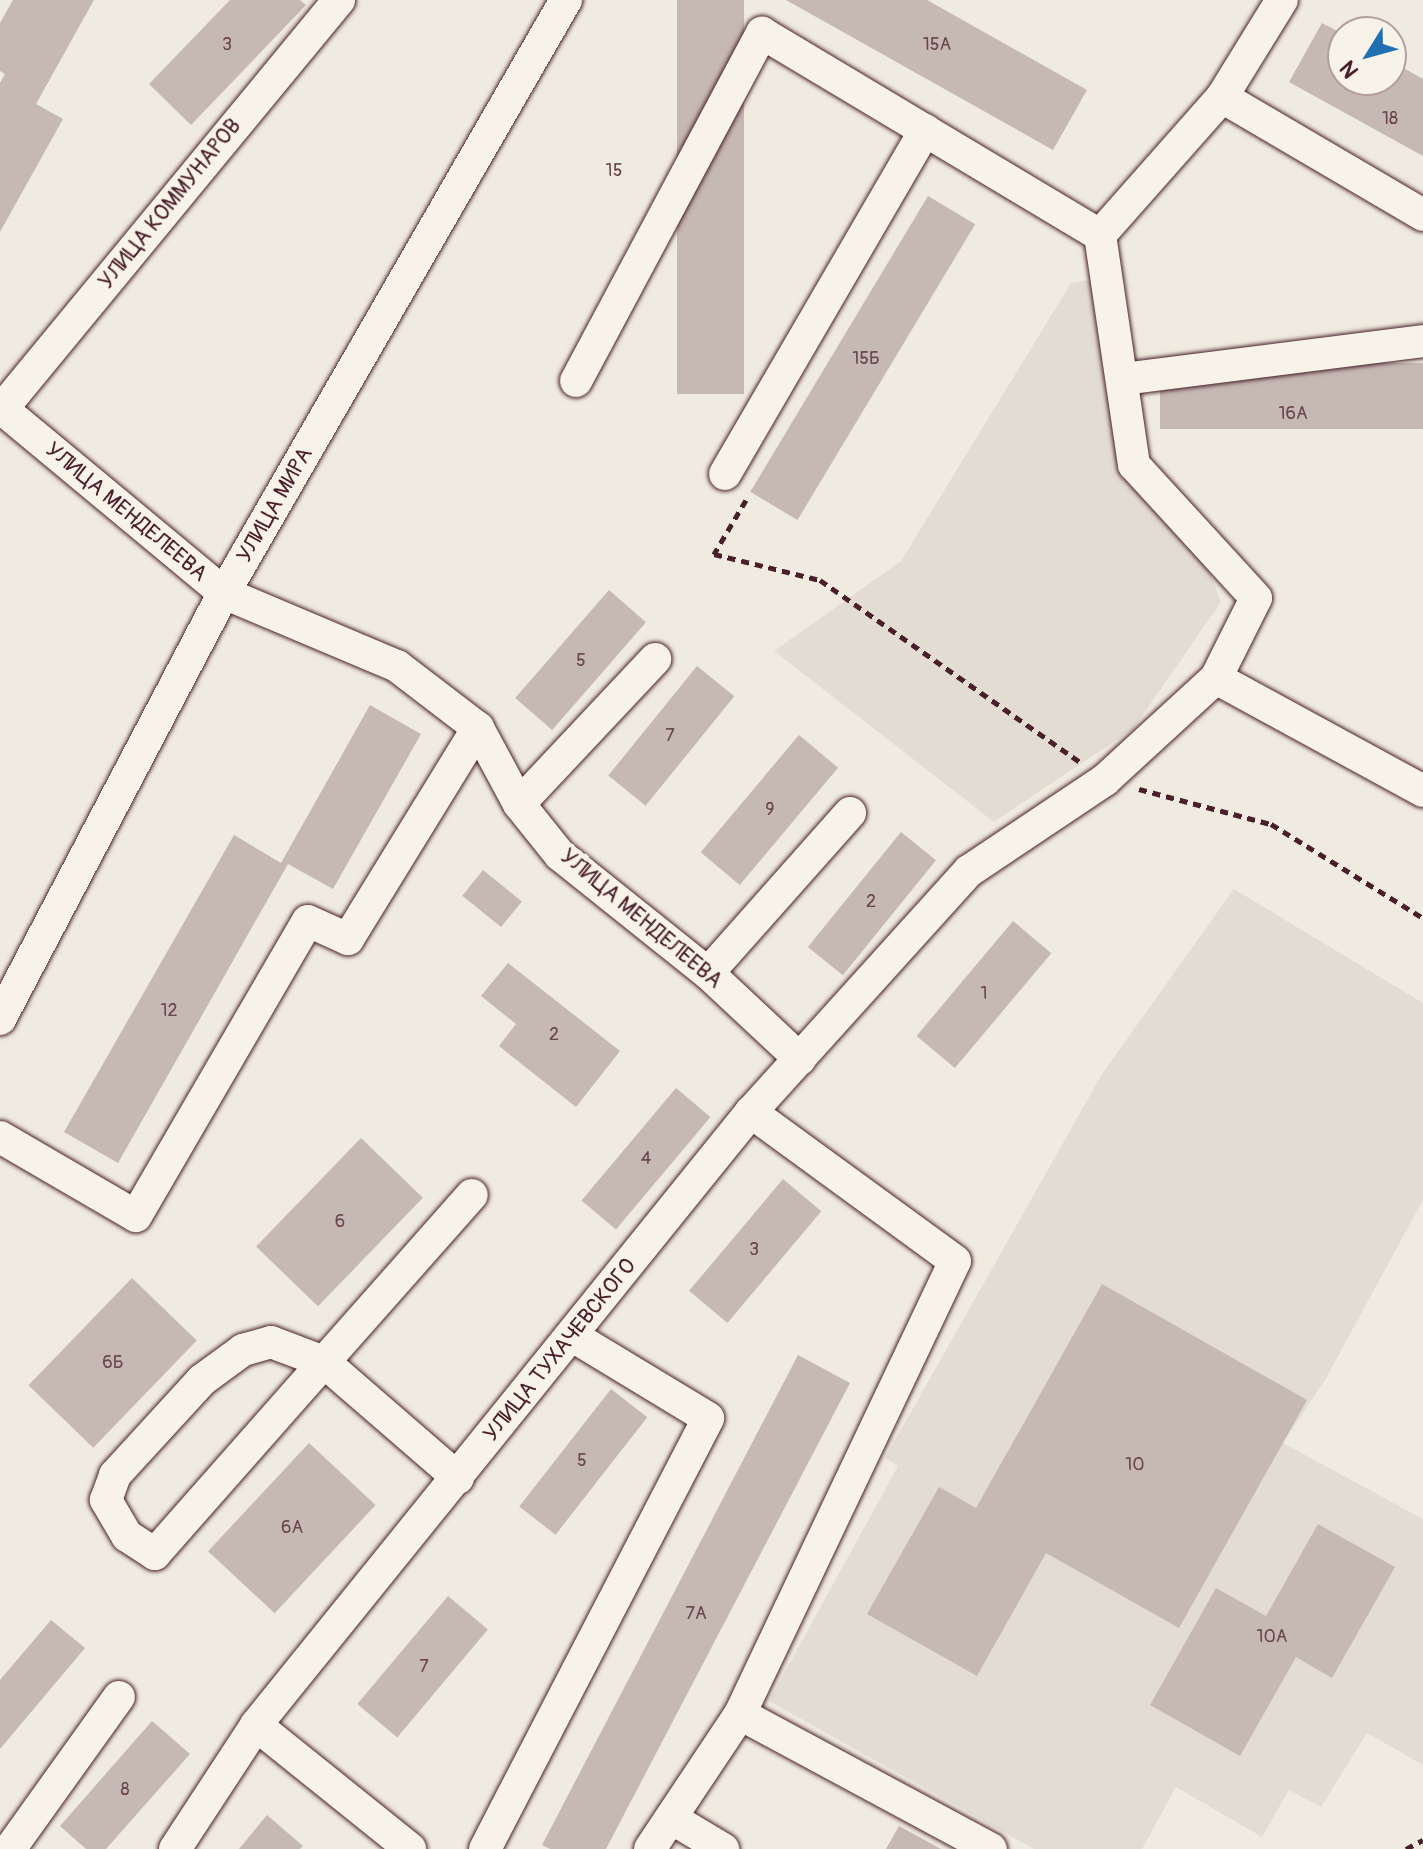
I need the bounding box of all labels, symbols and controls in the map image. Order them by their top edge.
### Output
north arrow [1327,16,1407,96]
house number: 3 [222,34,232,56]
house number: 15А [923,34,951,56]
text: N [1334,55,1365,84]
house number: 18 [1382,108,1398,130]
street label: УЛИЦА КОММУНАРОВ [93,114,247,294]
house number: 15 [606,160,622,182]
house number: 15Б [852,348,880,370]
house number: 16А [1278,403,1308,425]
street label: УЛИЦА МЕНДЕЛЕЕВА [40,437,212,587]
street label: УЛИЦА МИРА [231,443,319,567]
house number: 5 [576,650,586,672]
house number: 7 [665,725,675,747]
house number: 9 [765,799,775,821]
street label: УЛИЦА МЕНДЕЛЕЕВА [555,844,727,994]
house number: 2 [866,891,876,913]
house number: 1 [980,983,988,1005]
house number: 12 [160,1000,178,1022]
house number: 2 [549,1024,559,1046]
house number: 4 [641,1148,651,1170]
house number: 6 [335,1211,345,1233]
house number: 3 [749,1239,759,1261]
street label: УЛИЦА ТУХАЧЕВСКОГО [478,1253,642,1447]
house number: 6Б [102,1352,124,1374]
house number: 5 [577,1450,587,1472]
house number: 10 [1125,1454,1145,1476]
house number: 6А [281,1517,303,1539]
house number: 7А [685,1603,707,1625]
house number: 10А [1256,1626,1288,1648]
house number: 7 [419,1656,429,1678]
house number: 8 [120,1779,130,1801]

